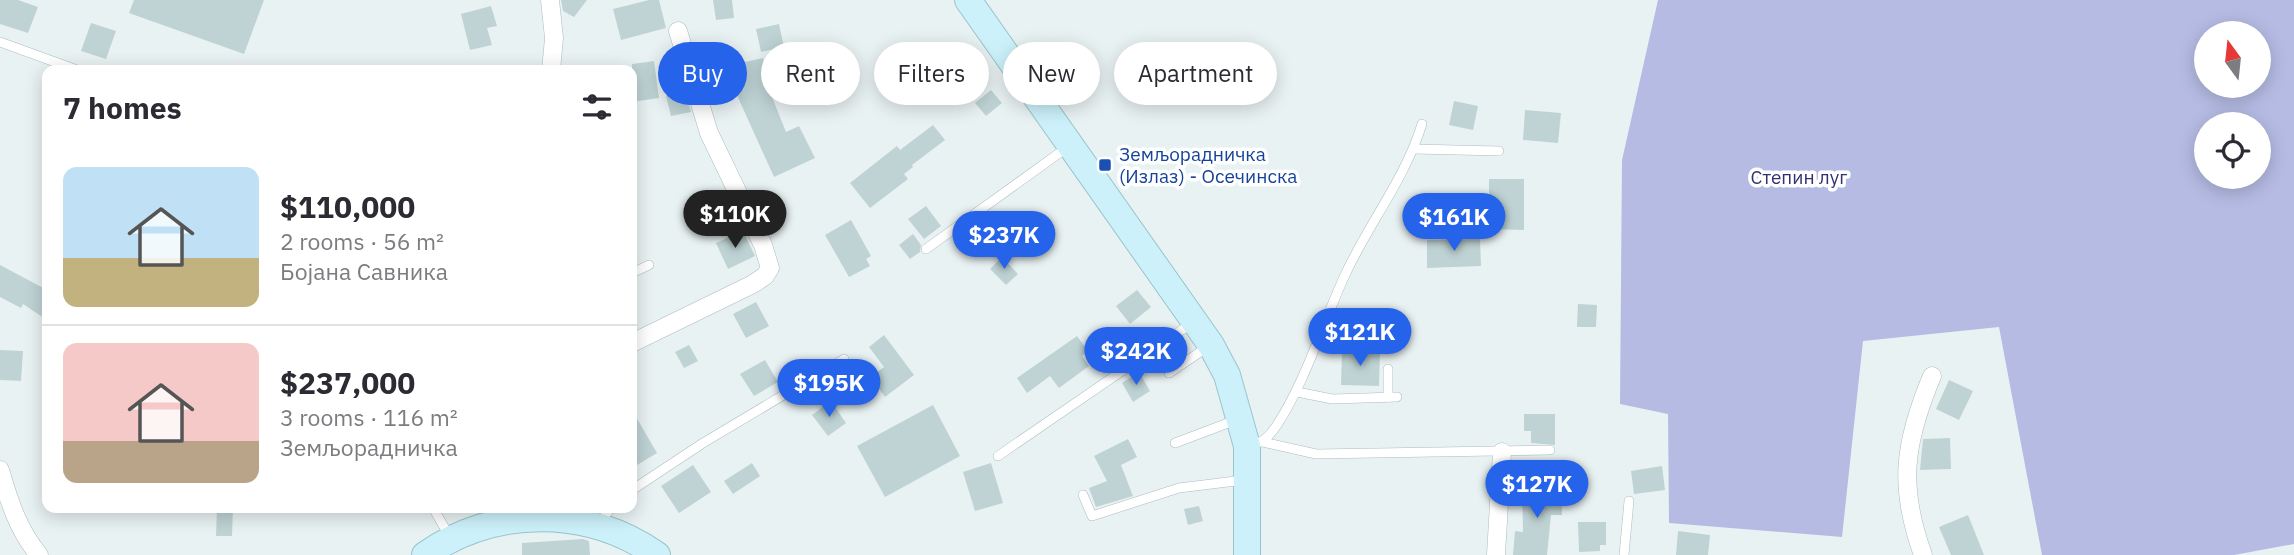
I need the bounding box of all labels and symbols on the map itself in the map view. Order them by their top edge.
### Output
north arrow [2194,21,2272,98]
place label: Земљорадничка (Излаз) - Осечинска [1119,142,1297,188]
marker: Земљорадничка (Излаз) - Осечинска [1097,157,1113,173]
park label: Степин луг [1750,165,1848,189]
pin: $110K [686,190,784,250]
pin: $161K [1405,194,1503,253]
pin: $237K [955,212,1053,271]
pin: $121K [1311,308,1409,368]
pin: $242K [1087,328,1185,387]
pin: $195K [780,360,878,419]
pin: $127K [1488,461,1586,520]

